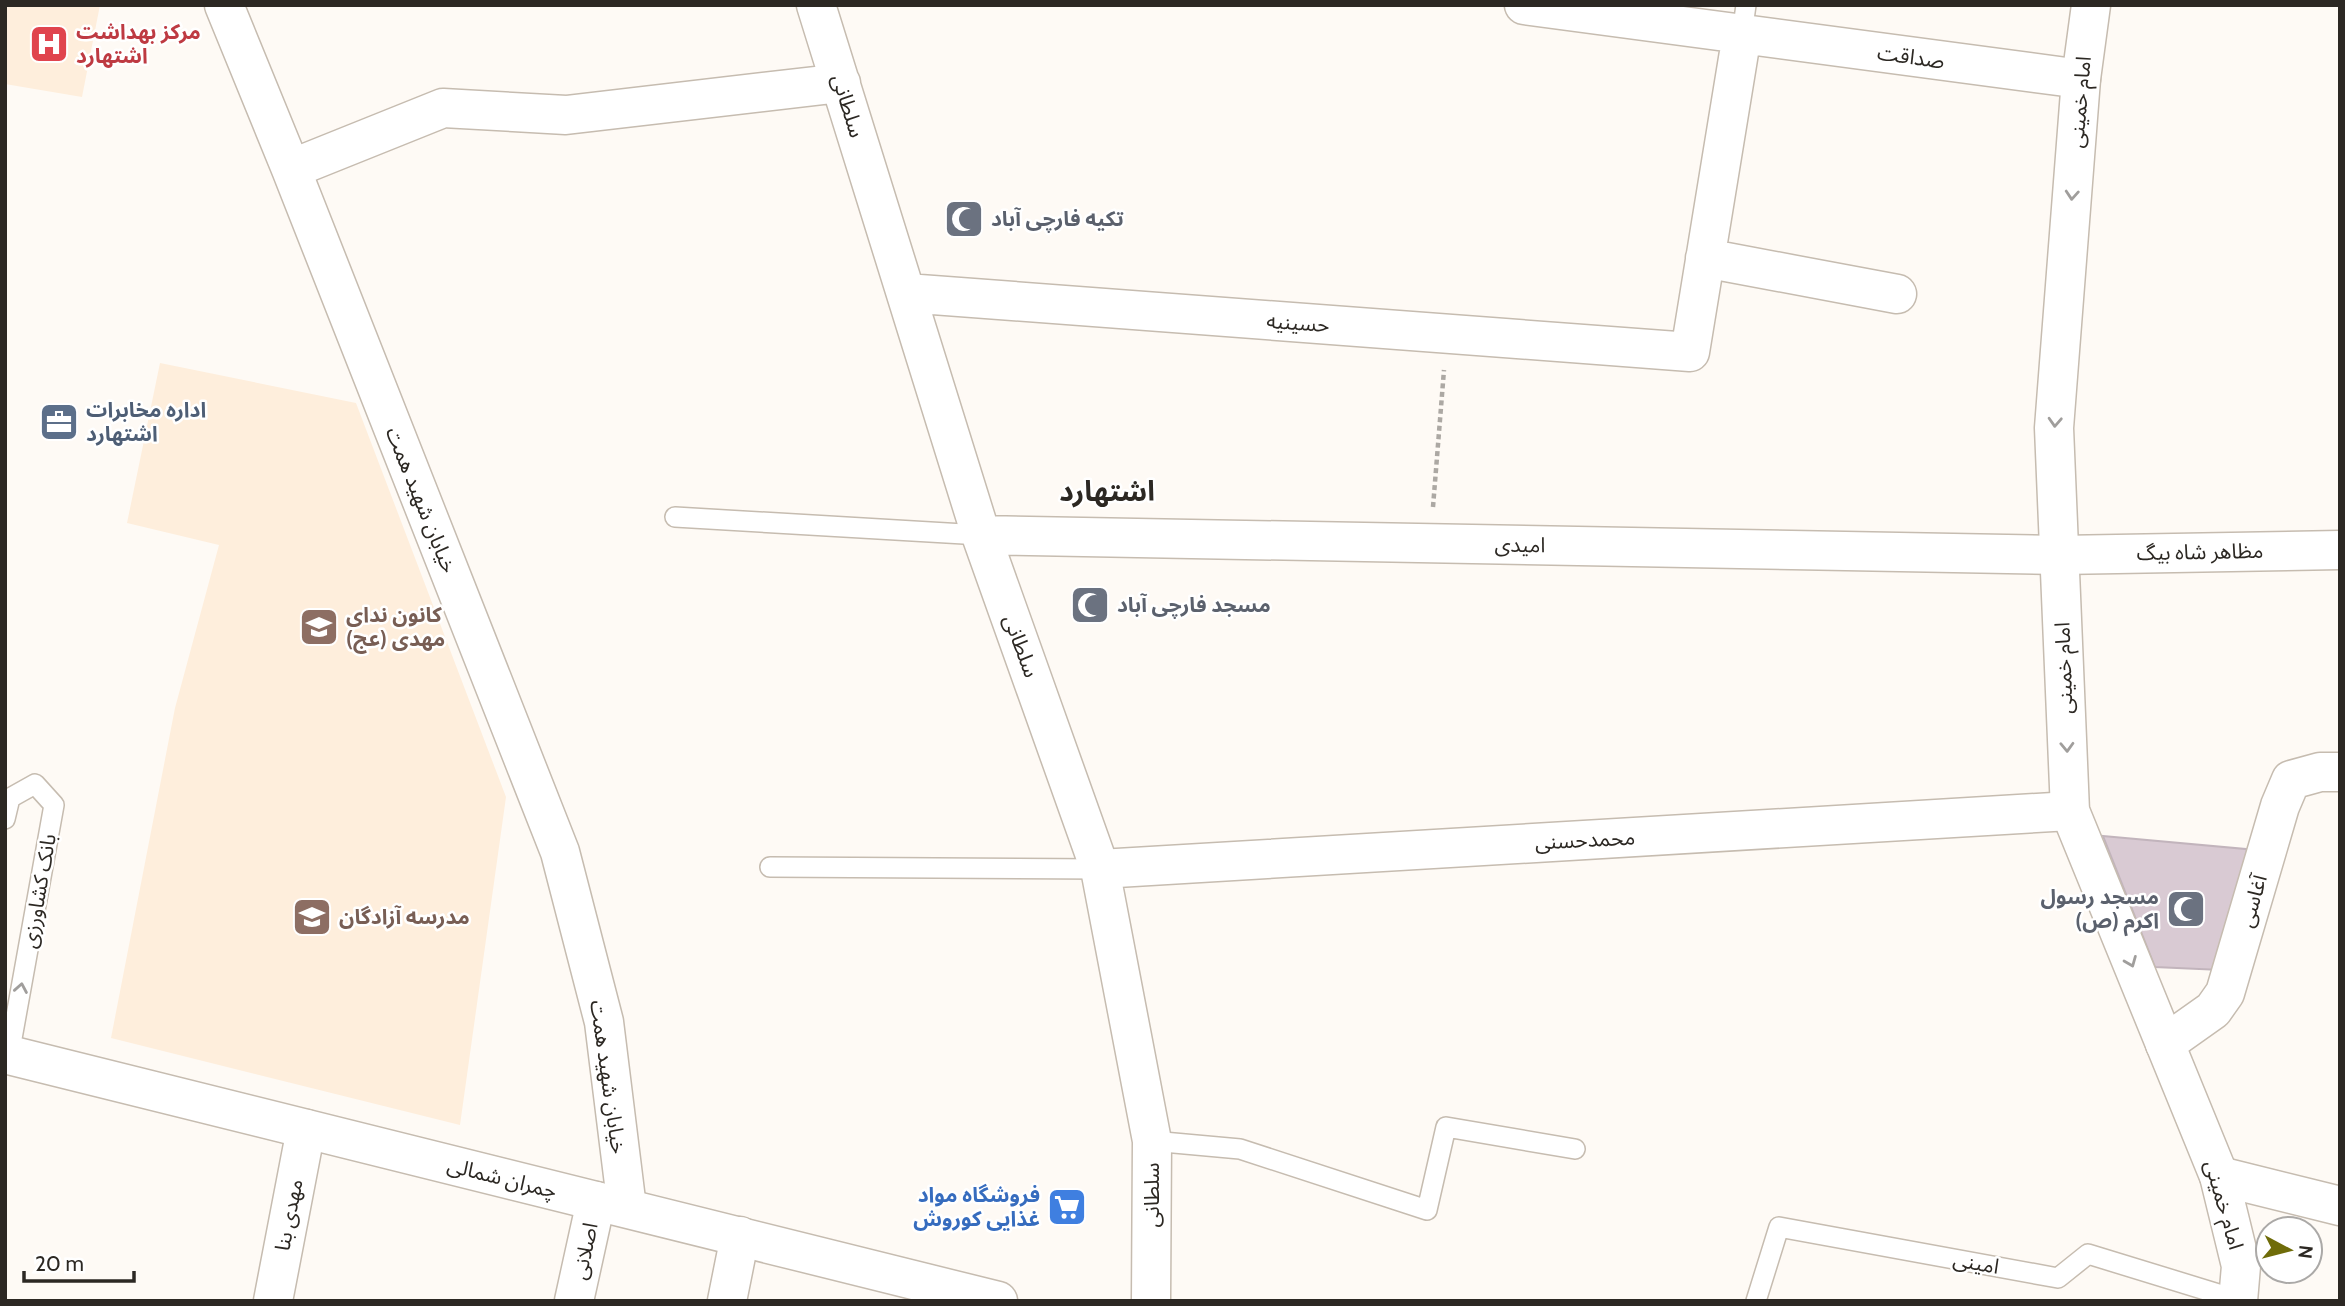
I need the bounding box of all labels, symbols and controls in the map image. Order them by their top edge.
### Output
place label: مرکز بهداشت اشتهارد [76,19,201,68]
hospital icon: مرکز بهداشت اشتهارد [28,23,70,65]
street label: صداقت [1876,39,1946,74]
street label: امام خمینی [2063,55,2100,149]
street label: سلطانی [827,71,870,141]
one-way arrow [2065,190,2080,201]
mosque icon: تکیه فارچی آباد [943,198,985,240]
place label: تکیه فارچی آباد [991,206,1124,233]
street label: حسینیه [1266,308,1330,337]
place label: اداره مخابرات اشتهارد [86,397,206,446]
office icon: اداره مخابرات اشتهارد [38,401,80,443]
one-way arrow [2048,417,2063,428]
street label: خیابان شهید همت [381,423,462,576]
district label: اشتهارد [1059,474,1155,508]
street label: امیدی [1494,532,1546,557]
street label: مظاهر شاه بیگ [2136,538,2264,565]
mosque icon: مسجد فارچی آباد [1069,584,1111,626]
place label: مسجد فارچی آباد [1117,592,1271,619]
place label: کانون ندای مهدی (عج) [346,602,445,654]
school or university icon: کانون ندای مهدی (عج) [298,606,340,648]
street label: سلطانی [999,611,1044,681]
street label: امام خمینی [2049,621,2082,714]
one-way arrow [2060,742,2075,753]
street label: محمدحسنی [1534,824,1636,855]
street label: بانک کشاورزی [16,832,61,950]
street label: آغاسی [2233,871,2272,930]
place label: مسجد رسول اکرم (ص) [2040,884,2159,937]
mosque icon: مسجد رسول اکرم (ص) [2165,888,2207,930]
school or university icon: مدرسه آزادگان [291,896,333,938]
place label: مدرسه آزادگان [339,904,470,929]
one-way arrow [2123,956,2137,968]
one-way arrow [13,982,28,994]
street label: خیابان شهید همت [585,998,632,1156]
street label: چمران شمالی [444,1152,560,1204]
street label: امام خمینی [2196,1157,2249,1254]
street label: سلطانی [1139,1163,1164,1227]
street label: مهدی بنا [269,1177,308,1253]
place label: فروشگاه مواد غذایی کوروش [913,1182,1040,1231]
supermarket icon: فروشگاه مواد غذایی کوروش [1046,1186,1088,1228]
north arrow [2254,1215,2324,1285]
street label: اصلانی [566,1220,603,1282]
scale bar [24,1240,135,1284]
text: N [2293,1244,2318,1260]
street label: امینی [1951,1246,2001,1279]
text: 20 m [35,1251,84,1276]

